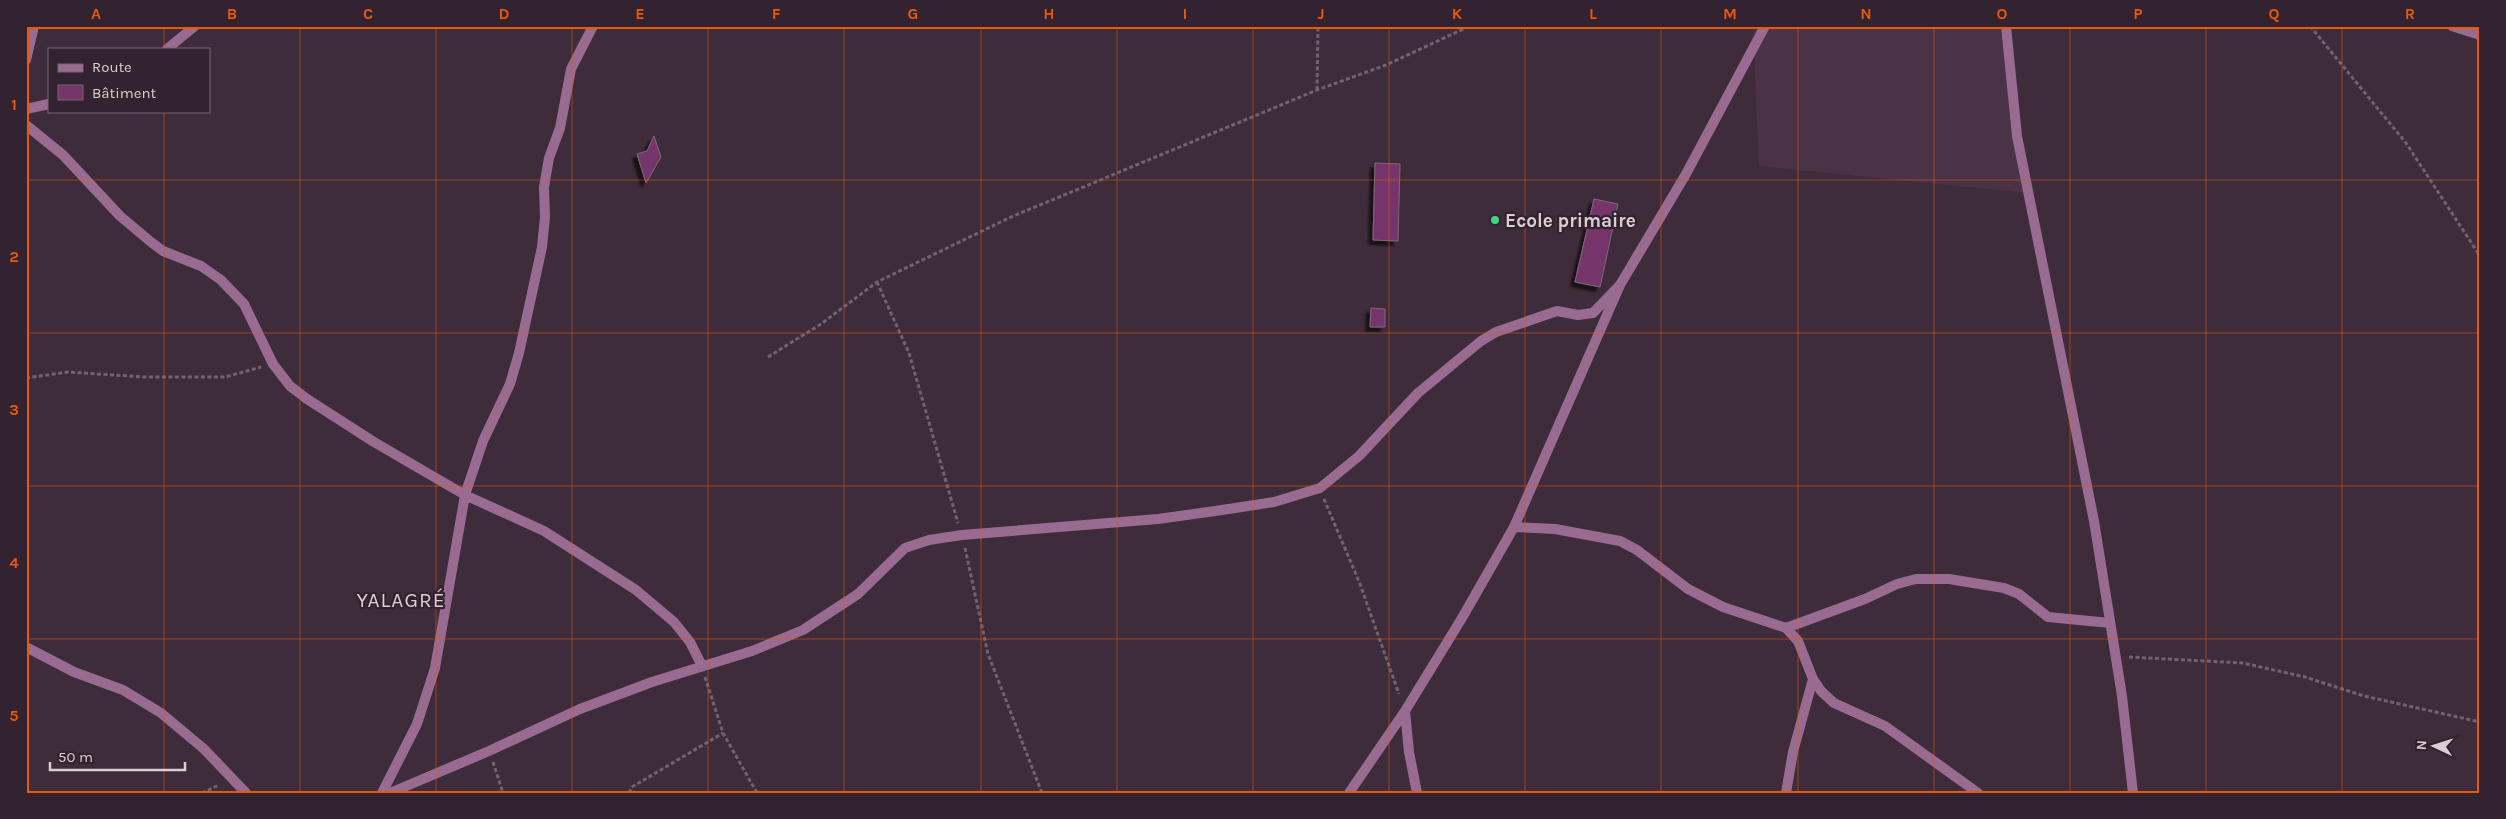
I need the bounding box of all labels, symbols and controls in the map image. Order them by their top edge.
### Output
text: A [91,4,101,23]
text: B [227,4,237,23]
text: C [363,4,373,23]
text: D [499,4,510,23]
text: E [635,4,645,23]
text: F [772,4,781,23]
text: G [908,4,918,23]
text: H [1043,4,1055,23]
text: I [1183,4,1187,23]
text: J [1317,4,1325,23]
text: K [1452,4,1463,23]
text: L [1589,4,1597,23]
text: M [1723,4,1737,23]
text: N [1860,4,1872,23]
text: O [1997,4,2008,23]
text: P [2133,4,2143,23]
text: Q [2269,4,2280,23]
text: R [2405,4,2415,23]
legend [48,48,210,112]
text: Route [92,58,132,76]
text: Bâtiment [92,84,156,102]
text: 1 [11,95,17,114]
place label: Ecole primaire [1505,210,1636,232]
marker: Ecole primaire [1489,214,1501,226]
text: 2 [9,247,19,266]
text: 3 [9,400,19,419]
text: 4 [9,553,19,572]
district label: YALAGRÉ [356,588,446,612]
text: 5 [9,706,19,725]
north arrow [2408,722,2458,772]
scale bar [50,739,185,771]
text: N [2413,740,2430,751]
text: 50 m [58,748,93,766]

